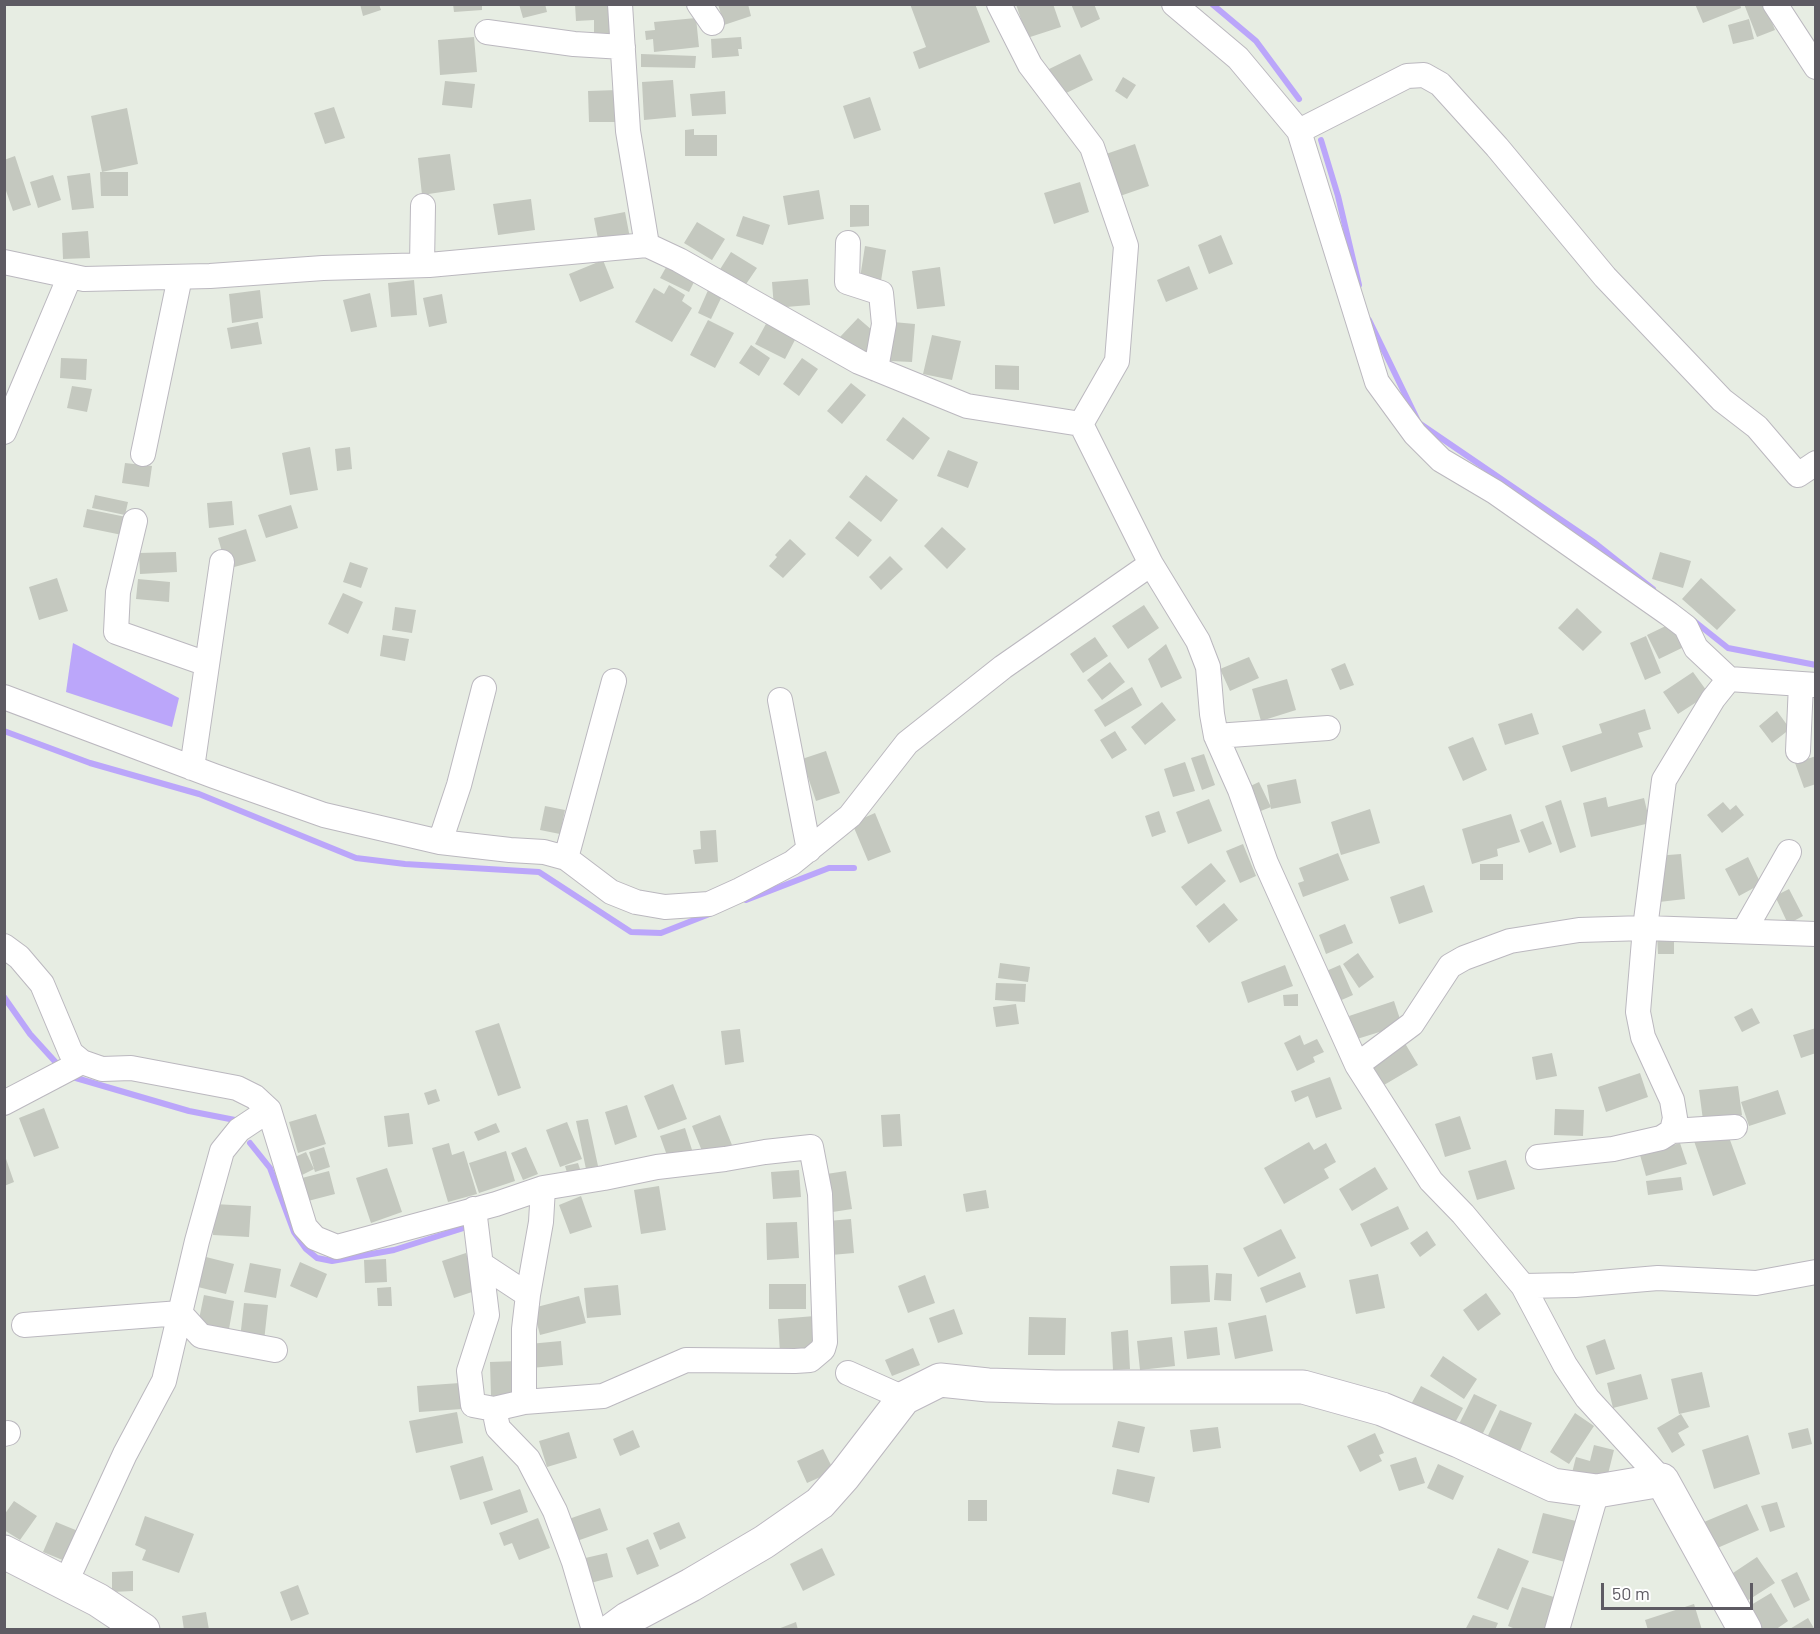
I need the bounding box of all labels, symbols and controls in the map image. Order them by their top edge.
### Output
scale bar [1604,1571,1756,1609]
text: 50 m [1612,1582,1650,1604]

